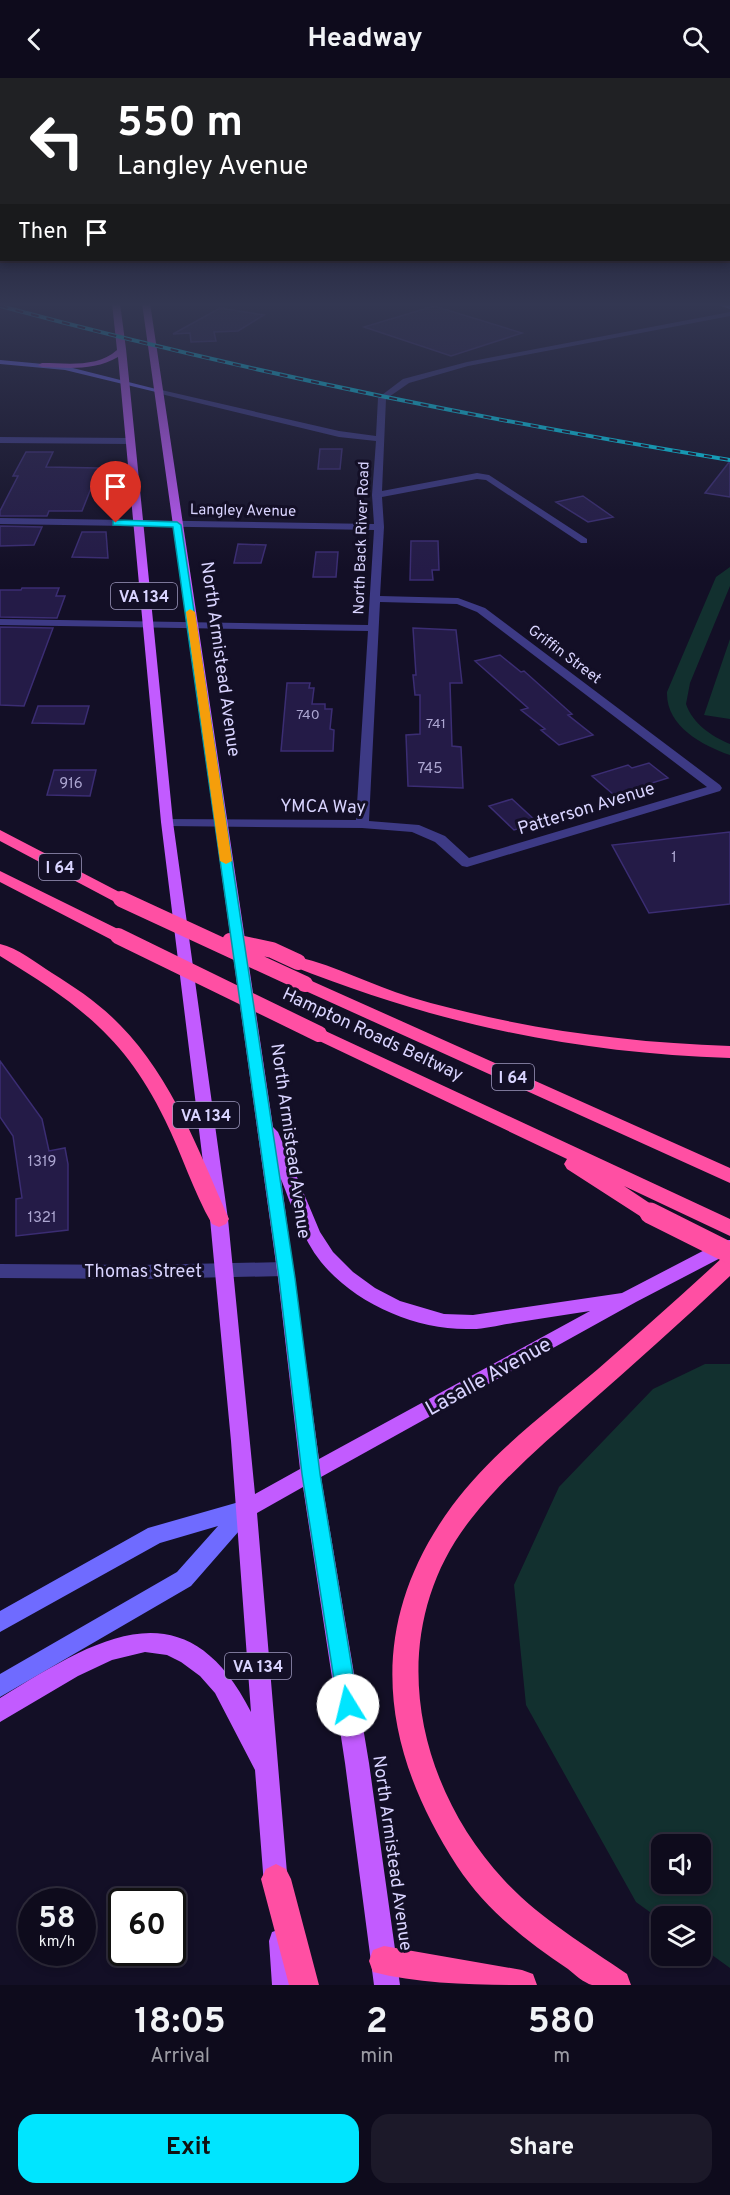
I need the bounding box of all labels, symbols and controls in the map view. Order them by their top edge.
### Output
text: Headway [307,22,423,56]
icon: back [18,23,51,56]
icon: search [679,23,712,56]
text: 550 m [117,98,243,151]
icon: left [18,102,96,180]
text: Langley Avenue [117,150,308,184]
icon: arrive [80,216,113,249]
text: Then [18,219,68,246]
pin [90,461,141,523]
street label: North Back River Road [350,461,375,615]
icon: arrive [99,470,132,503]
street label: Langley Avenue [190,501,296,522]
street label: North Armistead Avenue [194,560,245,758]
road number: VA 134 [111,583,177,609]
street label: Griffin Street [524,621,605,689]
house number: 740 [296,707,320,724]
house number: 741 [426,716,446,733]
house number: 745 [418,760,442,779]
house number: 916 [59,775,83,794]
street label: Patterson Avenue [515,778,658,841]
street label: YMCA Way [280,795,366,820]
house number: 1 [671,849,677,868]
road number: I 64 [39,854,81,880]
street label: Hampton Roads Beltway [278,983,467,1087]
street label: North Armistead Avenue [264,1042,315,1240]
road number: I 64 [492,1064,534,1090]
road number: VA 134 [173,1102,239,1128]
house number: 1319 [27,1153,57,1172]
house number: 1321 [27,1209,57,1228]
street label: Thomas Street [84,1261,202,1284]
street label: Lasalle Avenue [421,1332,557,1423]
road number: VA 134 [225,1653,291,1679]
position arrow [316,1673,380,1737]
street label: North Armistead Avenue [366,1754,417,1952]
map controls [651,1834,711,1966]
button: sound [651,1834,711,1894]
speed limit sign: 60 [108,1888,186,1966]
text: 58 [38,1901,76,1938]
button: layers [651,1906,711,1966]
text: km/h [39,1933,75,1952]
text: 18:05 [134,2000,226,2046]
text: 2 [366,2000,388,2046]
text: 580 [528,2000,596,2046]
text: Arrival [150,2044,210,2070]
text: min [360,2044,393,2070]
text: m [553,2044,570,2070]
button: Exit [18,2114,359,2183]
button: Share [371,2114,712,2183]

